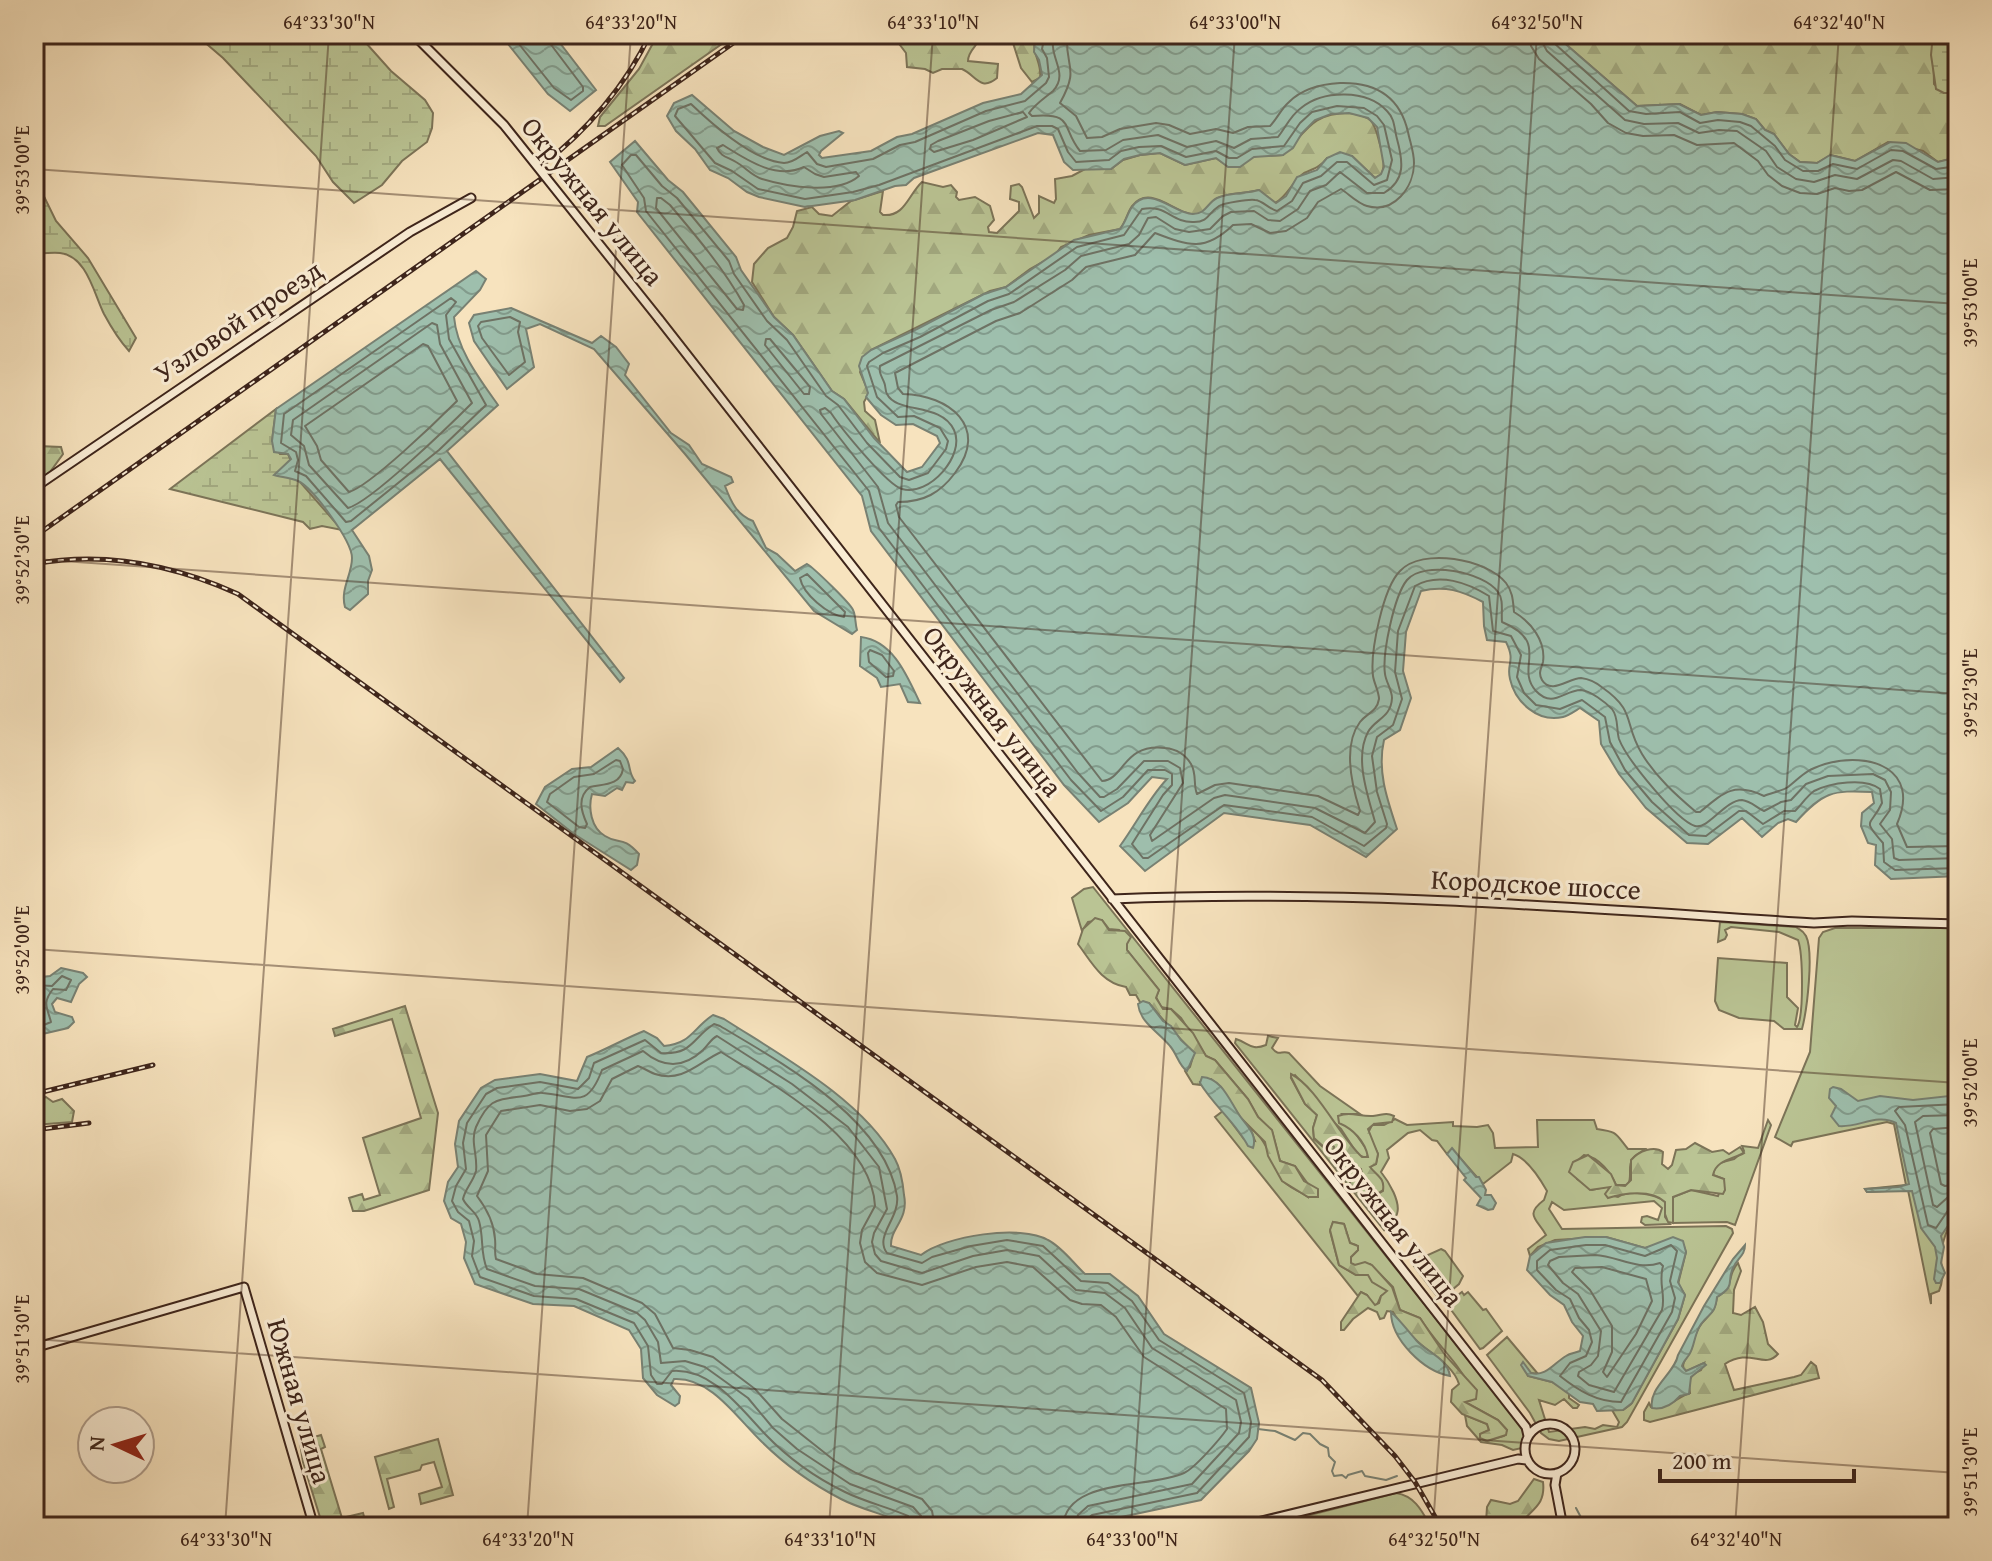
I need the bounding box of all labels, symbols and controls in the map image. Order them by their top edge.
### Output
text: 64°33'30"N [283,7,375,36]
text: 64°33'20"N [585,7,677,36]
text: 64°33'10"N [887,7,979,36]
text: 64°33'00"N [1189,7,1281,36]
text: 64°32'50"N [1491,7,1583,36]
text: 64°32'40"N [1793,7,1885,36]
street label: Окружная улица [512,107,675,295]
text: 39°53'00"E [7,126,36,214]
street label: Узловой проезд [145,249,330,392]
text: 39°53'00"E [1955,259,1984,347]
text: 39°52'30"E [7,516,36,604]
street label: Окружная улица [914,616,1074,805]
text: 39°52'30"E [1955,649,1984,737]
street label: Кородское шоссе [1430,858,1642,909]
text: 39°52'00"E [7,906,36,994]
text: 39°52'00"E [1955,1039,1984,1127]
street label: Окружная улица [1315,1126,1475,1315]
text: 39°51'30"E [7,1295,36,1383]
street label: Южная улица [257,1314,344,1489]
north arrow [76,1405,156,1485]
text: 39°51'30"E [1955,1428,1984,1516]
scale bar [1660,1433,1854,1483]
text: N [80,1435,113,1452]
text: 200 m [1672,1443,1732,1478]
text: 64°33'30"N [180,1524,272,1553]
text: 64°33'20"N [482,1524,574,1553]
text: 64°33'10"N [784,1524,876,1553]
text: 64°33'00"N [1086,1524,1178,1553]
text: 64°32'50"N [1388,1524,1480,1553]
text: 64°32'40"N [1690,1524,1782,1553]

